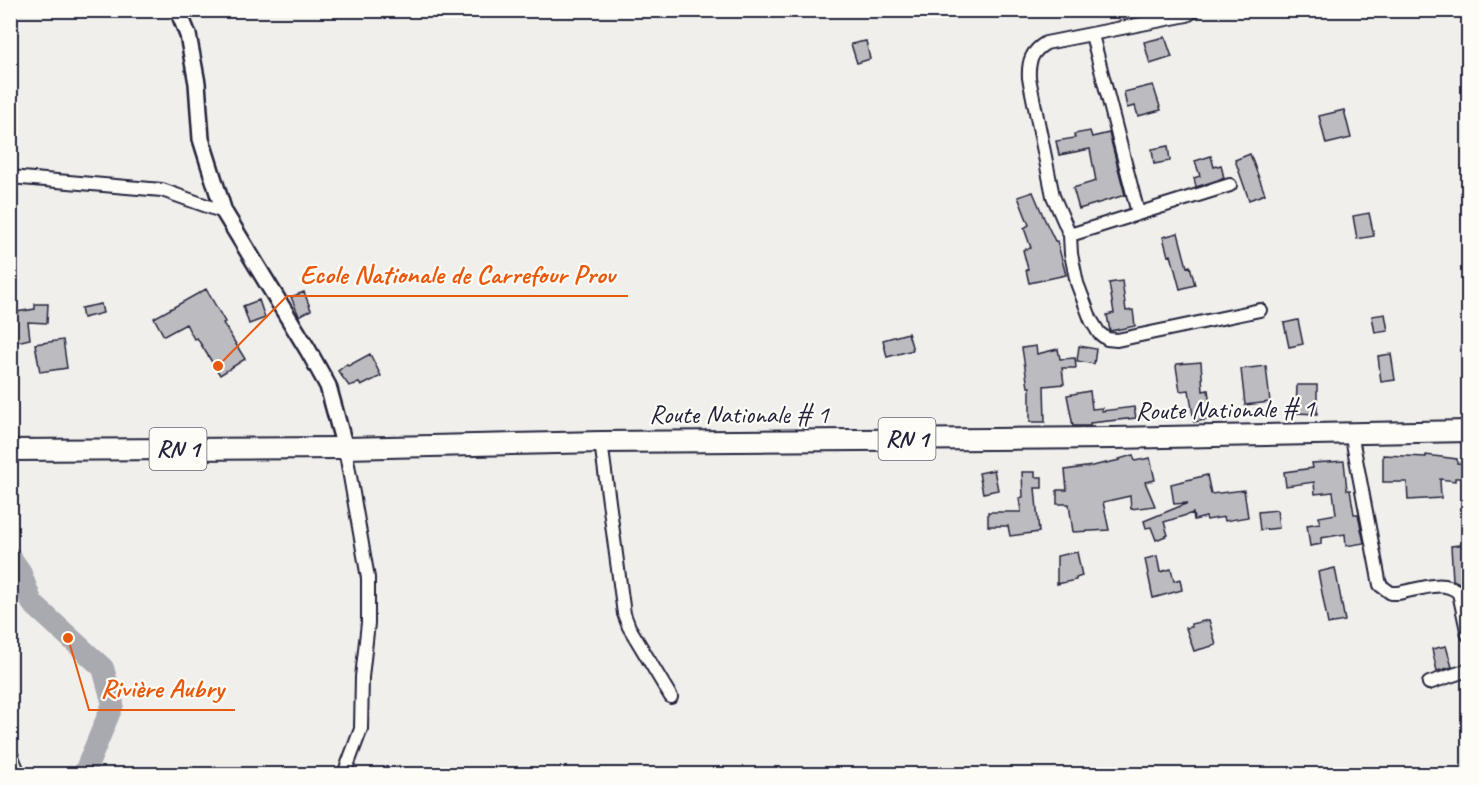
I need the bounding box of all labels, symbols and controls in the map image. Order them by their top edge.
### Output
callout: Ecole Nationale de Carrefour Prov [287,251,628,296]
text: Ecole Nationale de Carrefour Prov [300,257,617,291]
street label: Route Nationale # 1 [1135,391,1316,428]
street label: Route Nationale # 1 [649,398,830,431]
road number: RN 1 [878,418,936,460]
road number: RN 1 [150,428,207,470]
callout: Rivière Aubry [89,665,235,710]
text: Rivière Aubry [100,671,226,705]

